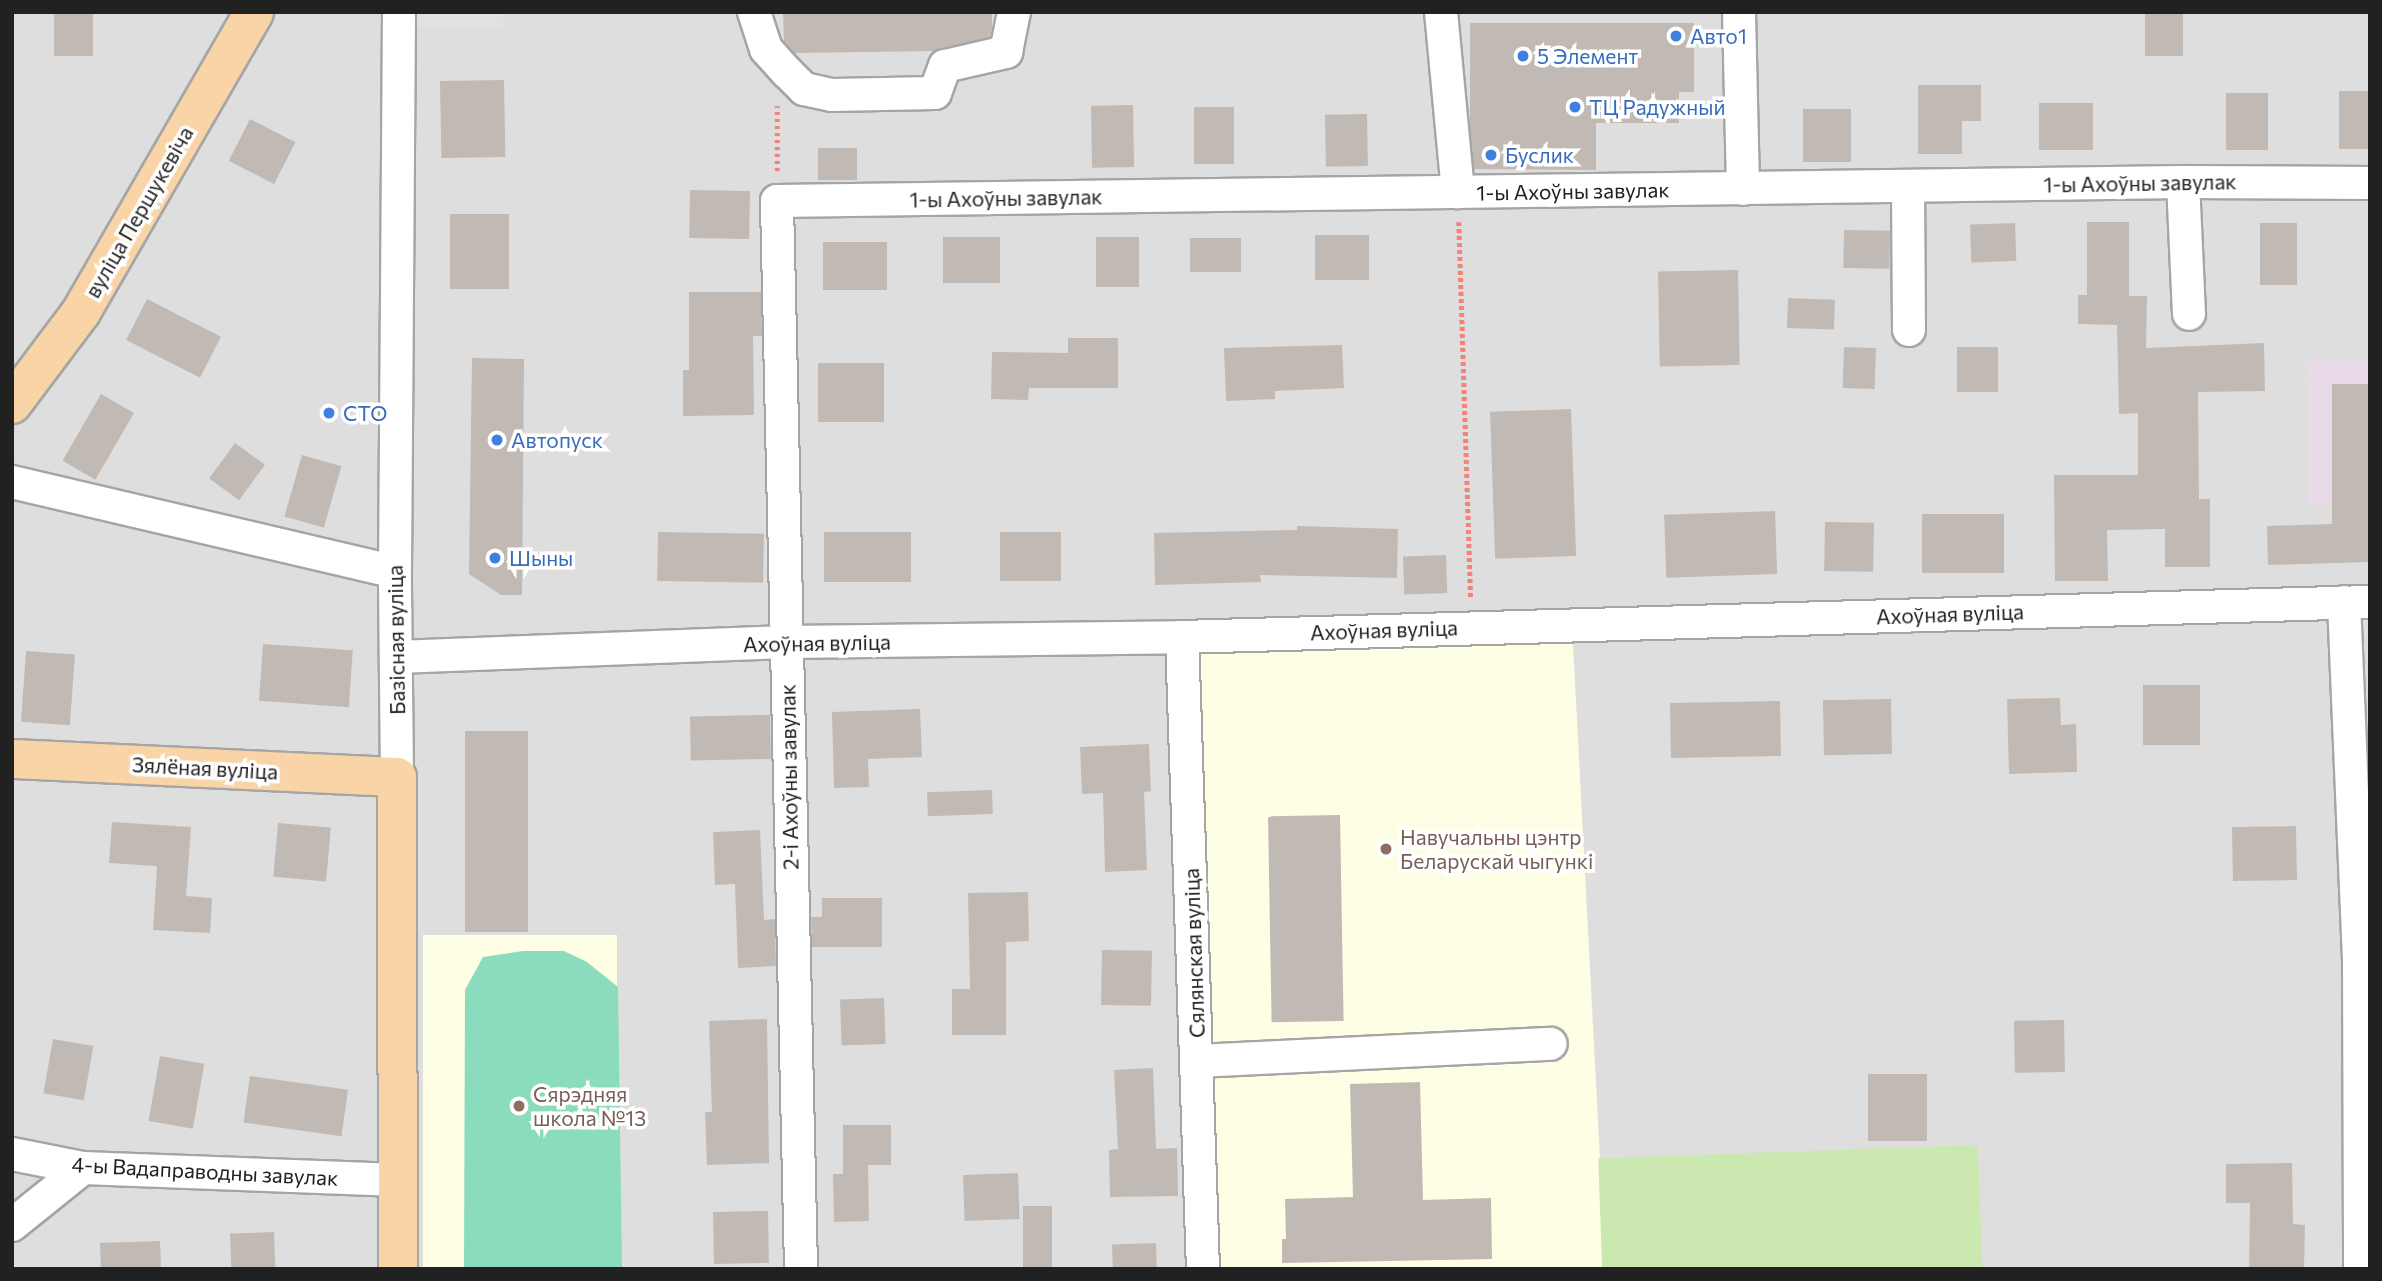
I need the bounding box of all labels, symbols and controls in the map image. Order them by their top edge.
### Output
place label: Авто1 [1690,23,1747,49]
marker: Авто1 [1668,28,1684,44]
place label: 5 Элемент [1537,43,1638,69]
marker: 5 Элемент [1515,48,1531,64]
place label: ТЦ Радужный [1589,94,1726,120]
marker: ТЦ Радужный [1567,99,1583,115]
street label: вуліца Першукевіча [80,122,198,302]
place label: Буслик [1505,142,1574,168]
marker: Буслик [1483,147,1499,163]
street label: 1-ы Ахоўны завулак [2043,169,2237,197]
street label: 1-ы Ахоўны завулак [1476,177,1670,205]
street label: 1-ы Ахоўны завулак [909,184,1103,212]
place label: СТО [343,400,387,426]
marker: СТО [321,405,337,421]
place label: Автопуск [511,427,603,453]
marker: Автопуск [489,432,505,448]
place label: Шыны [509,545,573,571]
marker: Шыны [487,550,503,566]
street label: Базісная вуліца [382,565,410,715]
street label: Ахоўная вуліца [1876,599,2024,629]
street label: Ахоўная вуліца [1310,615,1458,645]
street label: Ахоўная вуліца [743,629,891,657]
street label: 2-і Ахоўны завулак [775,684,803,870]
street label: Зялёная вуліца [131,752,279,784]
place label: Навучальны цэнтр Беларускай чыгункі [1400,824,1593,874]
marker: Навучальны цэнтр Беларускай чыгункі [1378,841,1394,857]
street label: Сялянская вуліца [1178,868,1210,1038]
place label: Сярэдняя школа №13 [533,1081,646,1131]
marker: Сярэдняя школа №13 [511,1098,527,1114]
street label: 4-ы Вадаправодны завулак [71,1151,339,1191]

